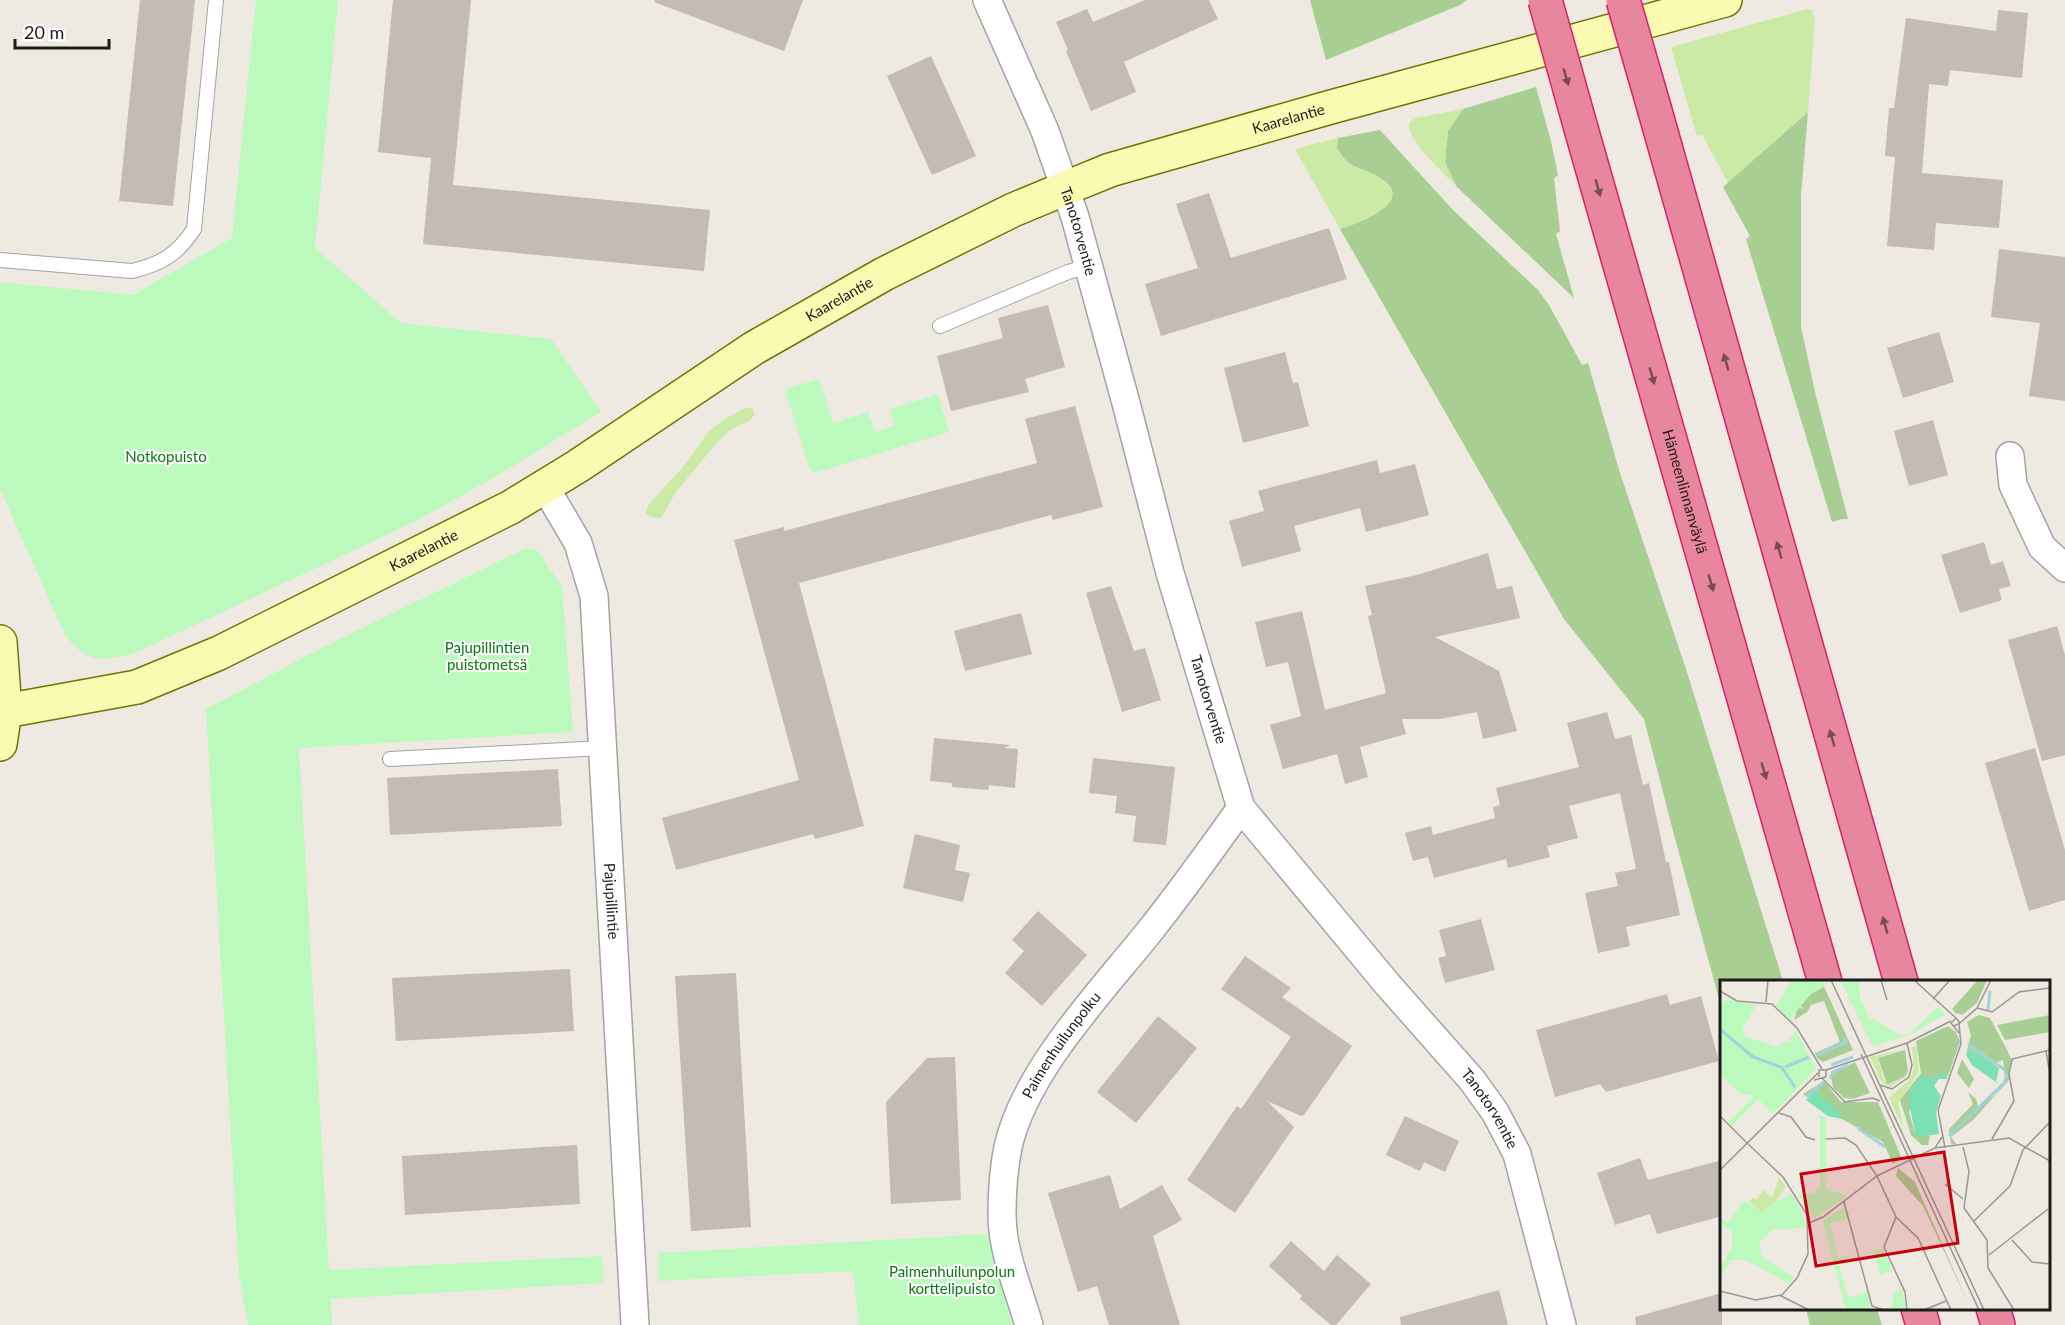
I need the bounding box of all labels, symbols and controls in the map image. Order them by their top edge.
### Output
scale bar [15,12,110,50]
text: 20 m [24,21,64,43]
one-way arrow [1562,67,1572,86]
street label: Kaarelantie [1250,99,1327,137]
one-way arrow [1594,179,1603,197]
street label: Tanotorventie [1057,184,1101,277]
street label: Kaarelantie [802,272,876,325]
one-way arrow [1721,353,1730,371]
one-way arrow [1647,367,1657,385]
street label: Hämeenlinnanväylä [1659,427,1712,556]
park label: Notkopuisto [125,447,207,465]
street label: Kaarelantie [386,525,461,574]
one-way arrow [1774,541,1783,559]
one-way arrow [1707,574,1716,592]
park label: Pajupillintien puistometsä [445,638,529,673]
street label: Tanotorventie [1187,653,1231,746]
one-way arrow [1827,728,1836,746]
one-way arrow [1760,762,1770,780]
street label: Pajupillintie [601,862,623,940]
one-way arrow [1880,916,1889,934]
inset map [1720,980,2050,1310]
street label: Paimenhuilunpolku [1018,988,1104,1101]
street label: Tanotorventie [1458,1064,1523,1151]
park label: Paimenhuilunpolun korttelipuisto [889,1262,1015,1297]

